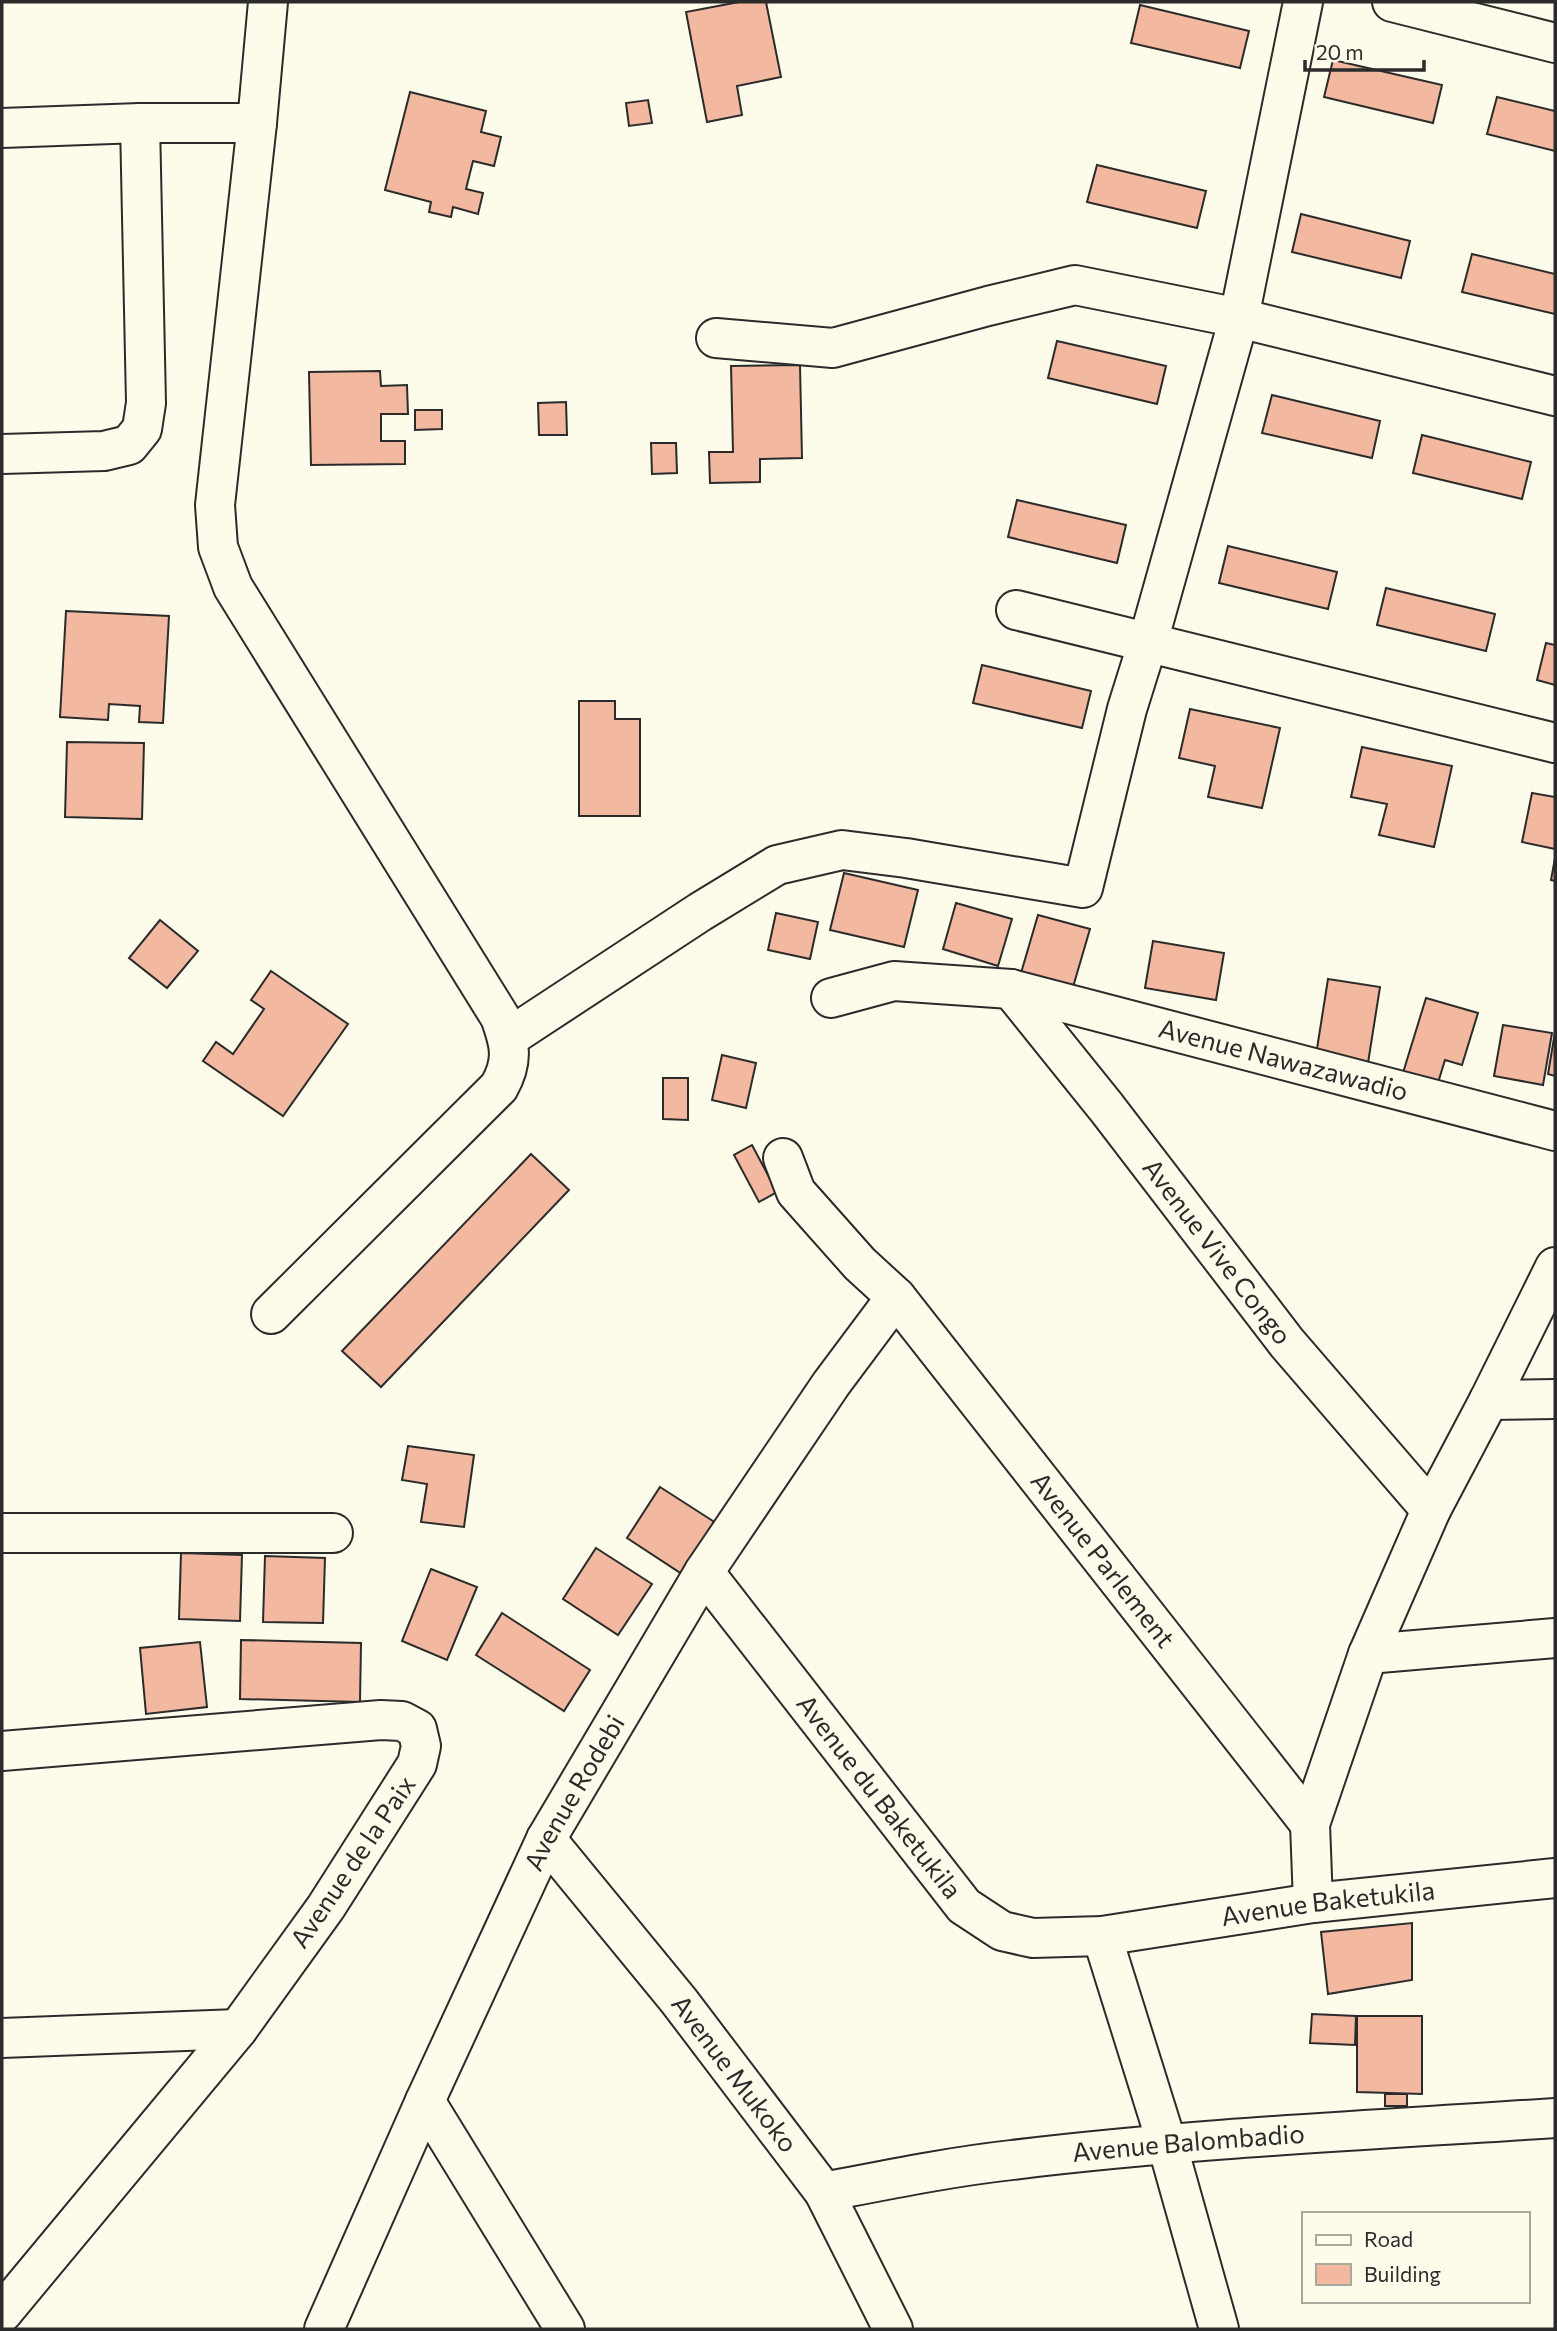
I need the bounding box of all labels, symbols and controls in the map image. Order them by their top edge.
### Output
scale bar [1305,28,1424,72]
text: 20 m [1316,39,1364,64]
street label: Avenue Nawazawadio [1156,1011,1412,1106]
street label: Avenue Vive Congo [1137,1152,1299,1350]
street label: Avenue Parlement [1025,1465,1182,1653]
street label: Avenue du Baketukila [791,1688,969,1904]
street label: Avenue Rodebi [517,1709,630,1875]
street label: Avenue de la Paix [283,1769,421,1953]
street label: Avenue Baketukila [1219,1873,1436,1931]
street label: Avenue Mukoko [666,1988,805,2158]
street label: Avenue Balombadio [1070,2117,1306,2167]
legend [1302,2212,1529,2303]
text: Road [1364,2226,1413,2251]
text: Building [1364,2261,1441,2286]

